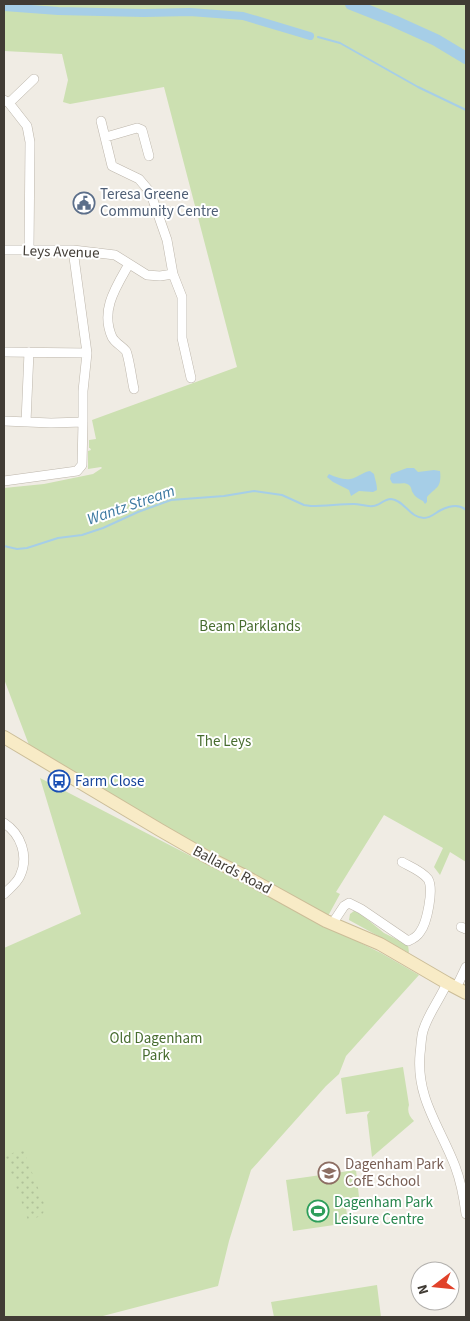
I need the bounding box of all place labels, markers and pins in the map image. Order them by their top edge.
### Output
place label: Teresa Greene Community Centre [100,184,218,222]
public building icon: Teresa Greene Community Centre [72,191,96,215]
bus stop icon: Farm Close [47,769,71,793]
place label: Farm Close [75,771,144,792]
place label: Dagenham Park CofE School [345,1154,445,1192]
school or university icon: Dagenham Park CofE School [317,1161,341,1185]
place label: Dagenham Park Leisure Centre [334,1192,434,1230]
sports icon: Dagenham Park Leisure Centre [306,1199,330,1223]

